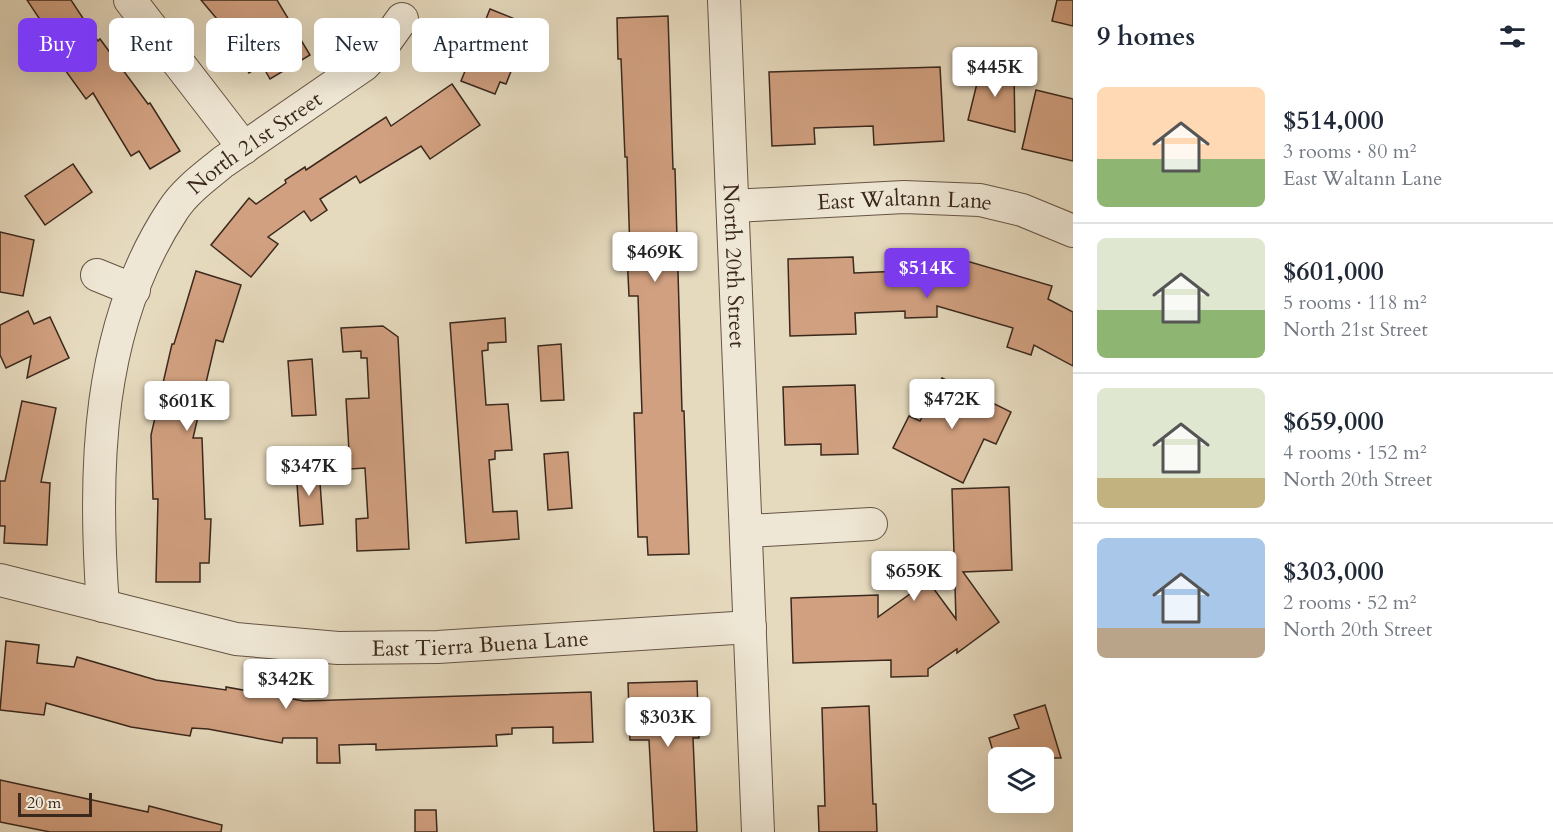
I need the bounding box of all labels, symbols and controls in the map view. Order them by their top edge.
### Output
chip: Buy [18,18,97,72]
chip: Rent [109,18,194,72]
chip: Filters [206,18,302,72]
chip: New [314,18,400,72]
chip: Apartment [412,18,549,72]
text: 9 homes [1097,19,1195,54]
icon: filters [1496,20,1529,53]
pin: $445K [953,47,1037,98]
text: $445K [966,53,1024,80]
street label: North 21st Street [181,84,328,202]
text: $514,000 [1283,103,1384,138]
icon: home [1145,111,1217,183]
text: 3 rooms · 80 m² [1283,138,1416,165]
text: East Waltann Lane [1283,165,1442,192]
street label: North 20th Street [716,183,752,348]
street label: East Waltann Lane [816,183,995,218]
pin: $469K [613,232,697,283]
text: $469K [626,238,684,265]
pin: $514K [885,248,969,299]
text: $514K [898,254,956,281]
text: $601,000 [1283,254,1384,289]
icon: home [1145,262,1217,334]
text: 5 rooms · 118 m² [1283,289,1427,316]
text: North 21st Street [1283,316,1428,343]
pin: $472K [910,379,994,430]
pin: $601K [145,381,229,432]
text: $472K [923,385,981,412]
text: $601K [158,387,216,414]
text: $659,000 [1283,404,1384,439]
icon: home [1145,412,1217,484]
text: 4 rooms · 152 m² [1283,439,1427,466]
pin: $347K [267,446,351,497]
text: $347K [280,452,338,479]
text: North 20th Street [1283,466,1432,493]
pin: $659K [872,551,956,602]
text: $303,000 [1283,554,1384,589]
text: $659K [885,557,943,584]
icon: home [1145,562,1217,634]
text: 2 rooms · 52 m² [1283,589,1416,616]
text: North 20th Street [1283,616,1432,643]
street label: East Tierra Buena Lane [371,623,590,664]
pin: $342K [244,659,328,710]
text: $342K [257,665,315,692]
pin: $303K [626,697,710,748]
text: $303K [639,703,697,730]
map controls [988,747,1054,813]
button: layers [988,747,1054,813]
scale bar [18,790,92,818]
text: 20 m [27,792,61,814]

